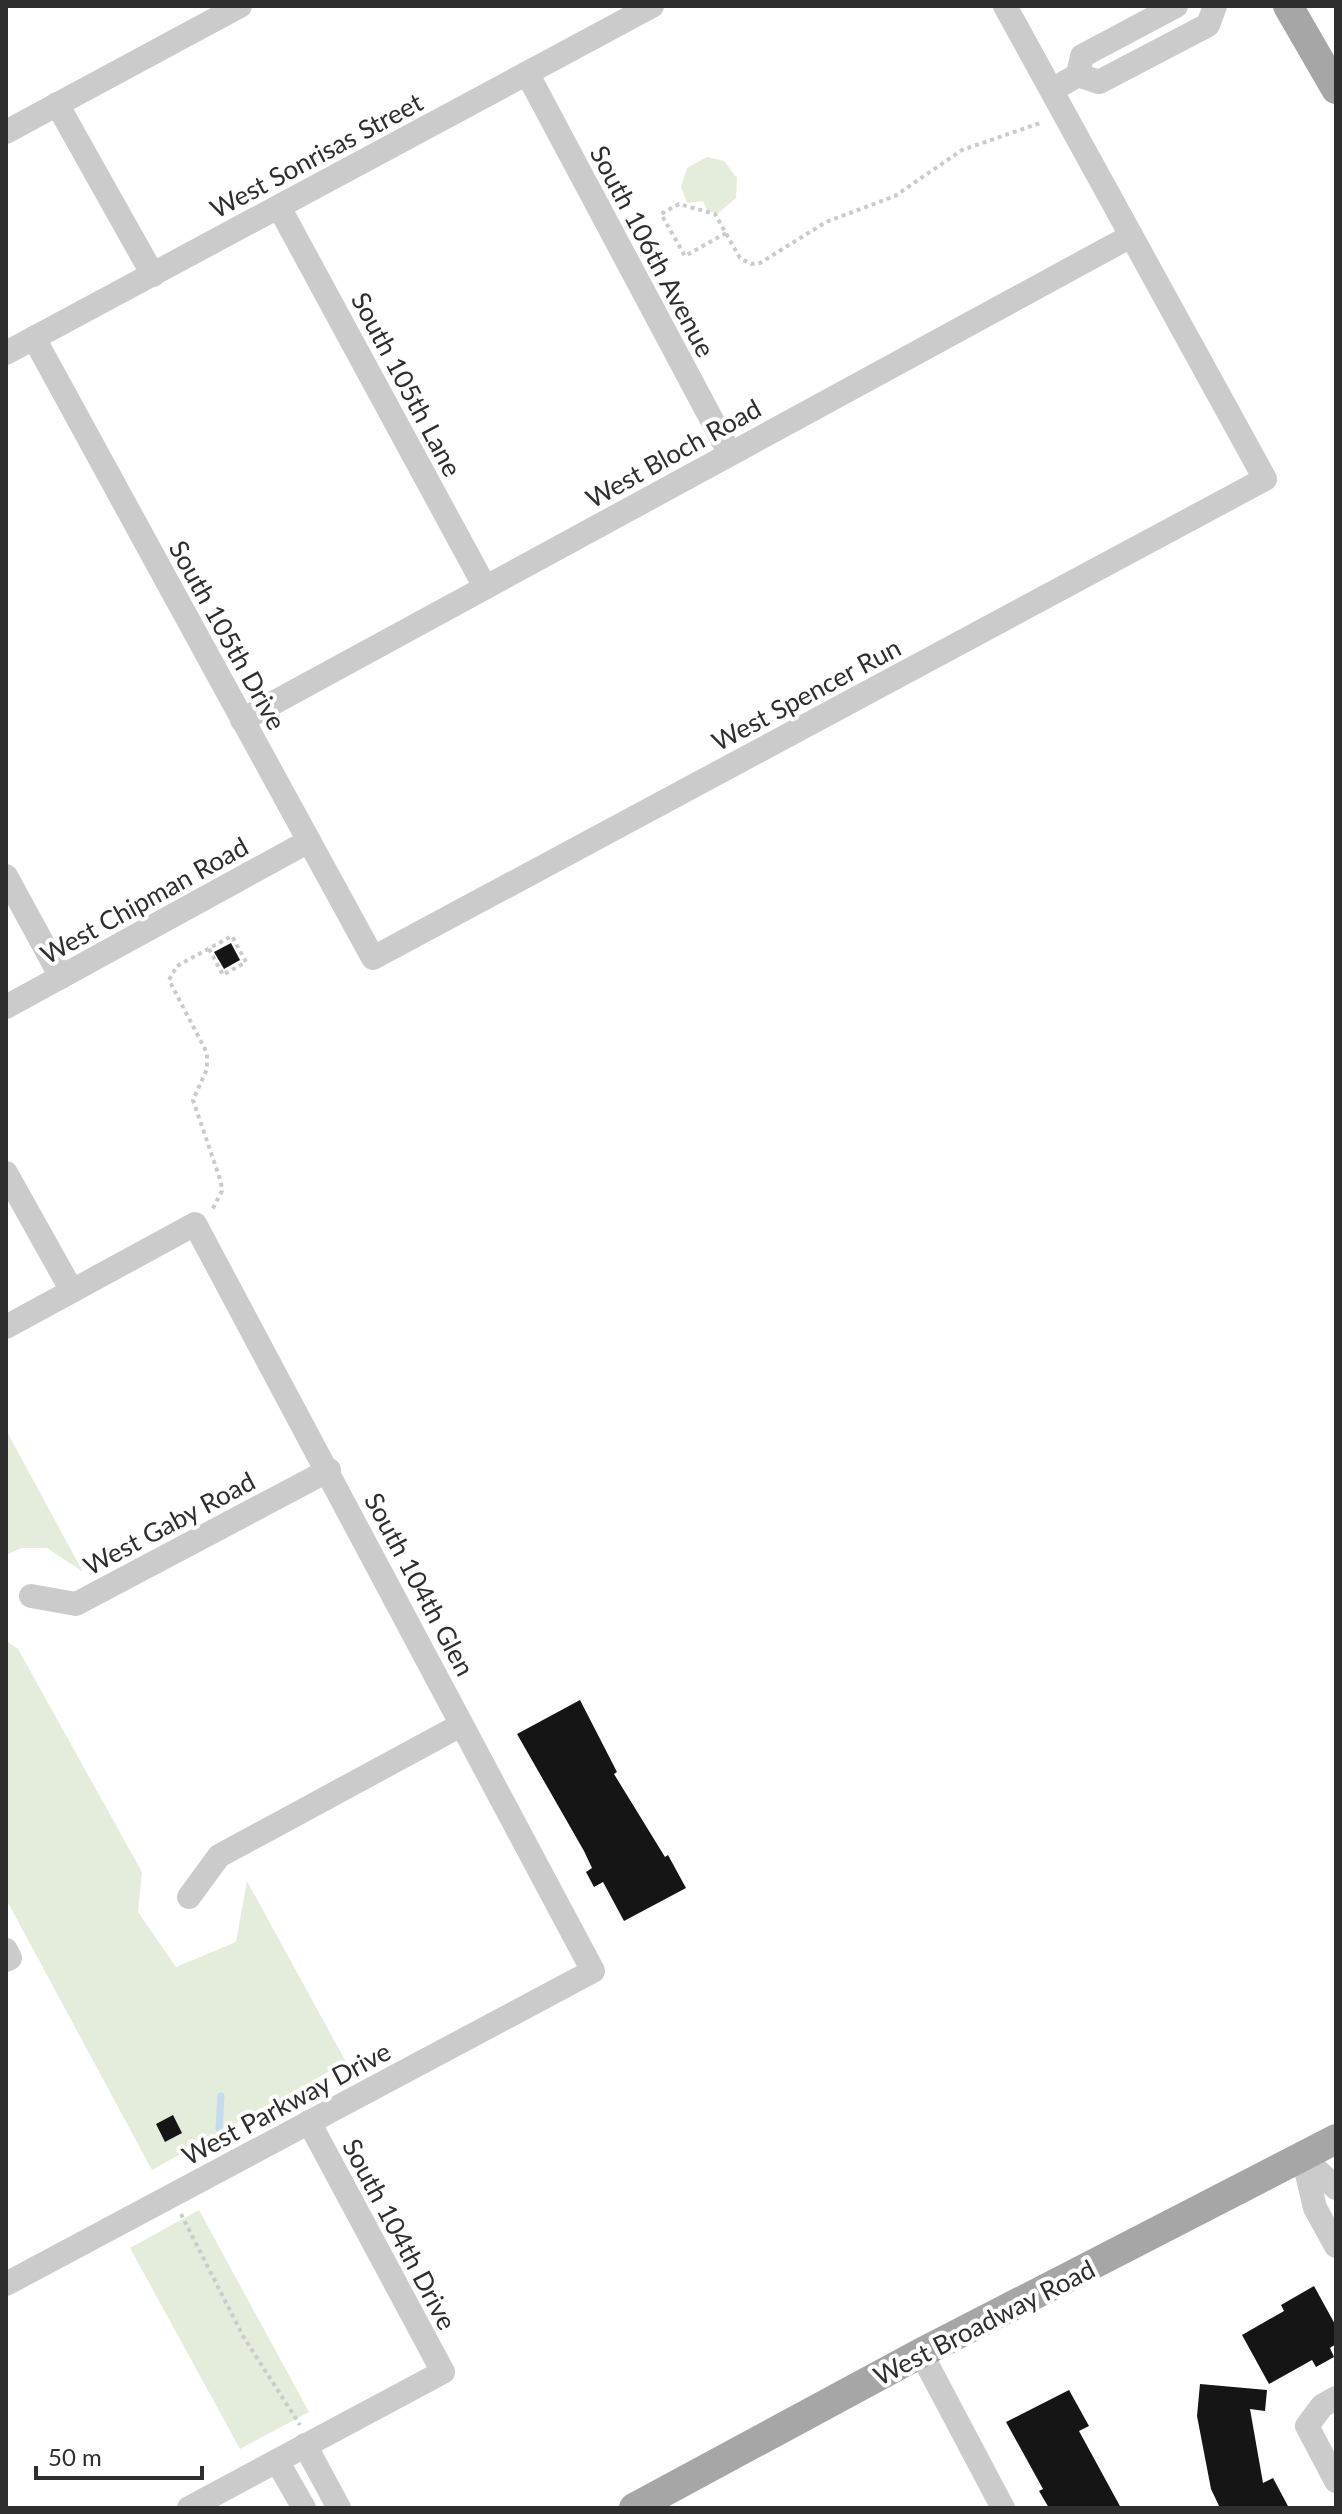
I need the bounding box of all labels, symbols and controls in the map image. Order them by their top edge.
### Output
street label: West Sonrisas Street [204,85,428,225]
street label: South 106th Avenue [584,140,722,362]
street label: South 105th Lane [345,286,469,482]
street label: West Bloch Road [580,392,766,514]
street label: South 105th Drive [163,535,293,735]
street label: West Spencer Run [706,631,906,757]
street label: West Chipman Road [35,830,253,970]
street label: West Gaby Road [78,1464,260,1582]
street label: South 104th Glen [358,1487,482,1681]
street label: West Parkway Drive [176,2035,396,2171]
street label: South 104th Drive [336,2133,464,2335]
street label: West Broadway Road [868,2252,1100,2392]
scale bar [36,2430,202,2480]
text: 50 m [48,2442,102,2471]

